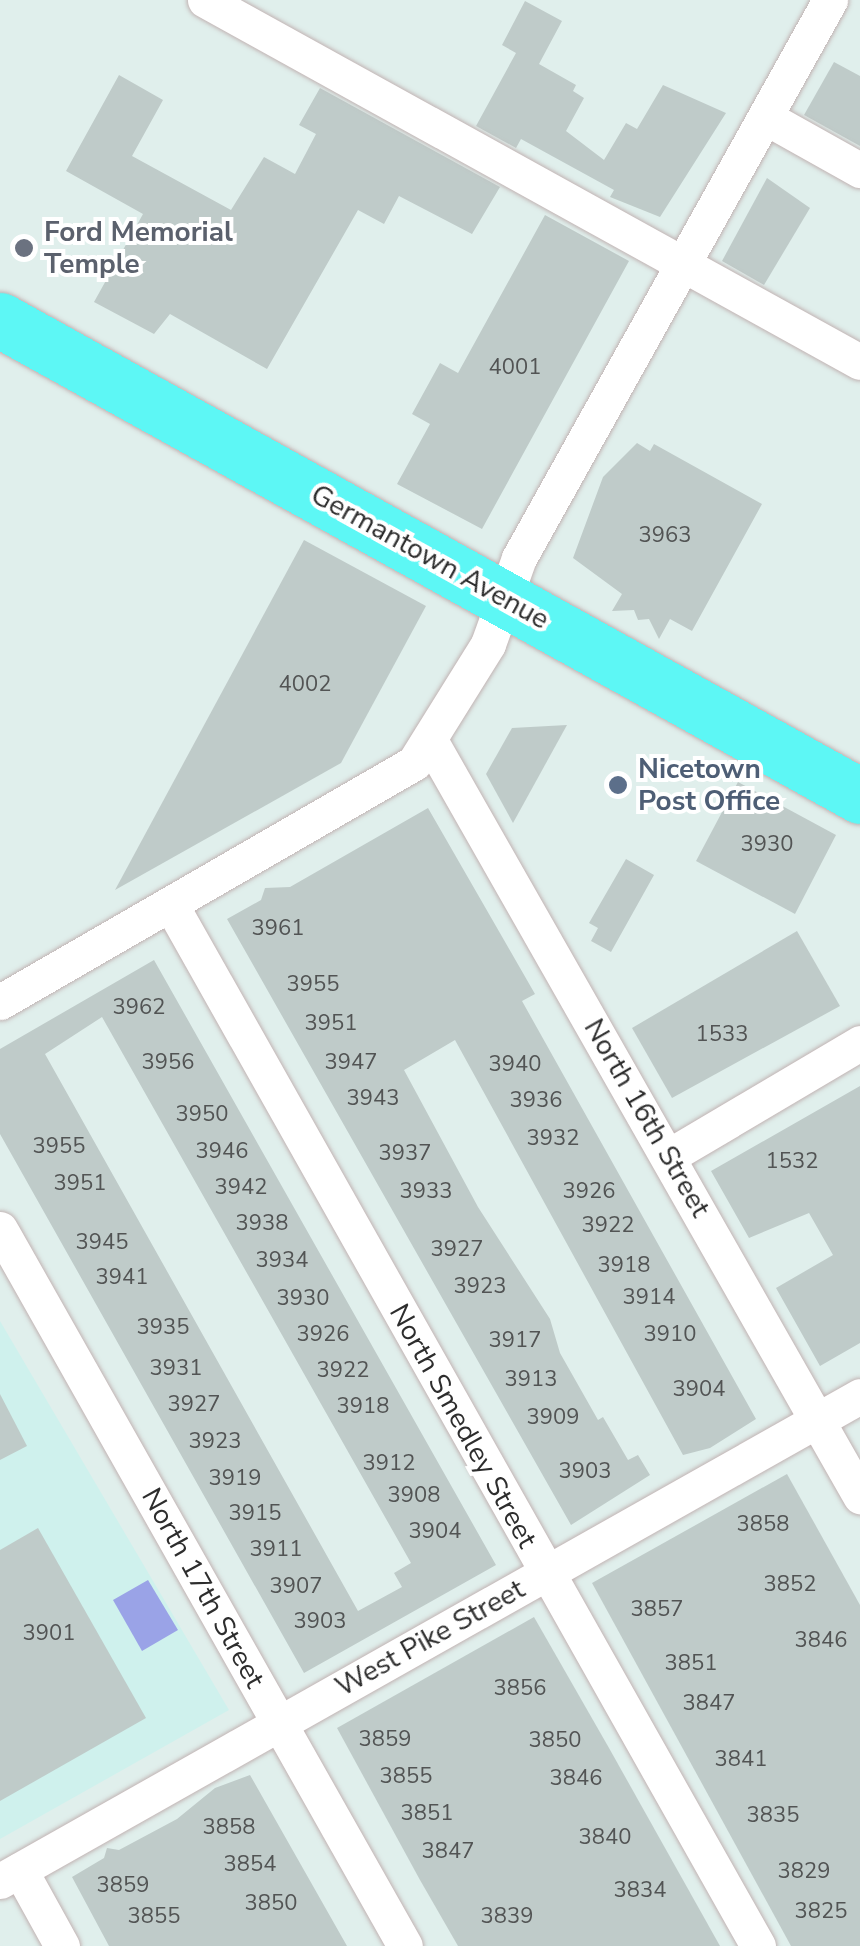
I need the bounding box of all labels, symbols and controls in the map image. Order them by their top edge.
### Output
place label: Ford Memorial Temple [44,215,233,281]
marker: Ford Memorial Temple [13,237,35,259]
house number: 4001 [489,355,541,381]
street label: Germantown Avenue [305,478,555,636]
house number: 3963 [639,523,691,549]
house number: 4002 [279,672,331,698]
place label: Nicetown Post Office [638,752,780,818]
marker: Nicetown Post Office [607,774,629,796]
house number: 3930 [741,832,793,858]
house number: 3961 [252,916,304,942]
house number: 3955 [287,972,339,998]
house number: 3962 [113,995,165,1021]
house number: 3951 [305,1011,357,1037]
street label: North 16th Street [577,1013,717,1223]
house number: 1533 [696,1022,748,1048]
house number: 3956 [142,1050,194,1076]
house number: 3947 [325,1050,377,1076]
house number: 3940 [489,1052,541,1078]
house number: 3943 [347,1086,399,1112]
house number: 3936 [510,1088,562,1114]
house number: 3950 [176,1102,228,1128]
house number: 3932 [527,1126,579,1152]
house number: 3955 [33,1134,85,1160]
house number: 3946 [196,1139,248,1165]
house number: 3937 [379,1141,431,1167]
house number: 1532 [766,1149,818,1175]
house number: 3951 [54,1171,106,1197]
house number: 3942 [215,1175,267,1201]
house number: 3933 [400,1179,452,1205]
house number: 3926 [563,1179,615,1205]
house number: 3938 [236,1211,288,1237]
house number: 3922 [582,1213,634,1239]
house number: 3945 [76,1230,128,1256]
house number: 3927 [431,1237,483,1263]
house number: 3934 [256,1248,308,1274]
house number: 3918 [598,1253,650,1279]
house number: 3941 [96,1265,148,1291]
house number: 3923 [454,1274,506,1300]
house number: 3914 [623,1285,675,1311]
house number: 3930 [277,1286,329,1312]
street label: North Smedley Street [382,1298,544,1554]
house number: 3935 [137,1315,189,1341]
house number: 3926 [297,1322,349,1348]
house number: 3910 [644,1322,696,1348]
house number: 3917 [489,1328,541,1354]
house number: 3931 [150,1356,202,1382]
house number: 3922 [317,1358,369,1384]
house number: 3913 [505,1367,557,1393]
house number: 3904 [673,1377,725,1403]
house number: 3927 [168,1392,220,1418]
house number: 3918 [337,1394,389,1420]
house number: 3909 [527,1405,579,1431]
house number: 3923 [189,1429,241,1455]
house number: 3912 [363,1451,415,1477]
house number: 3903 [559,1459,611,1485]
house number: 3919 [209,1466,261,1492]
street label: North 17th Street [134,1482,272,1694]
house number: 3908 [388,1483,440,1509]
house number: 3915 [229,1501,281,1527]
house number: 3858 [737,1512,789,1538]
house number: 3904 [409,1519,461,1545]
house number: 3911 [250,1537,302,1563]
street label: West Pike Street [330,1572,530,1704]
house number: 3852 [764,1572,816,1598]
house number: 3907 [270,1574,322,1600]
house number: 3857 [631,1597,683,1623]
house number: 3903 [294,1609,346,1635]
house number: 3901 [23,1621,75,1647]
house number: 3846 [795,1628,847,1654]
house number: 3851 [665,1651,717,1677]
house number: 3856 [494,1676,546,1702]
house number: 3847 [683,1691,735,1717]
house number: 3859 [359,1727,411,1753]
house number: 3850 [529,1728,581,1754]
house number: 3841 [715,1747,767,1773]
house number: 3855 [380,1764,432,1790]
house number: 3846 [550,1766,602,1792]
house number: 3851 [401,1801,453,1827]
house number: 3835 [747,1803,799,1829]
house number: 3858 [203,1815,255,1841]
house number: 3840 [579,1825,631,1851]
house number: 3847 [422,1839,474,1865]
house number: 3854 [224,1852,276,1878]
house number: 3829 [778,1859,830,1885]
house number: 3859 [97,1873,149,1899]
house number: 3834 [614,1878,666,1904]
house number: 3850 [245,1891,297,1917]
house number: 3825 [795,1899,847,1925]
house number: 3855 [128,1904,180,1930]
house number: 3839 [481,1904,533,1930]

